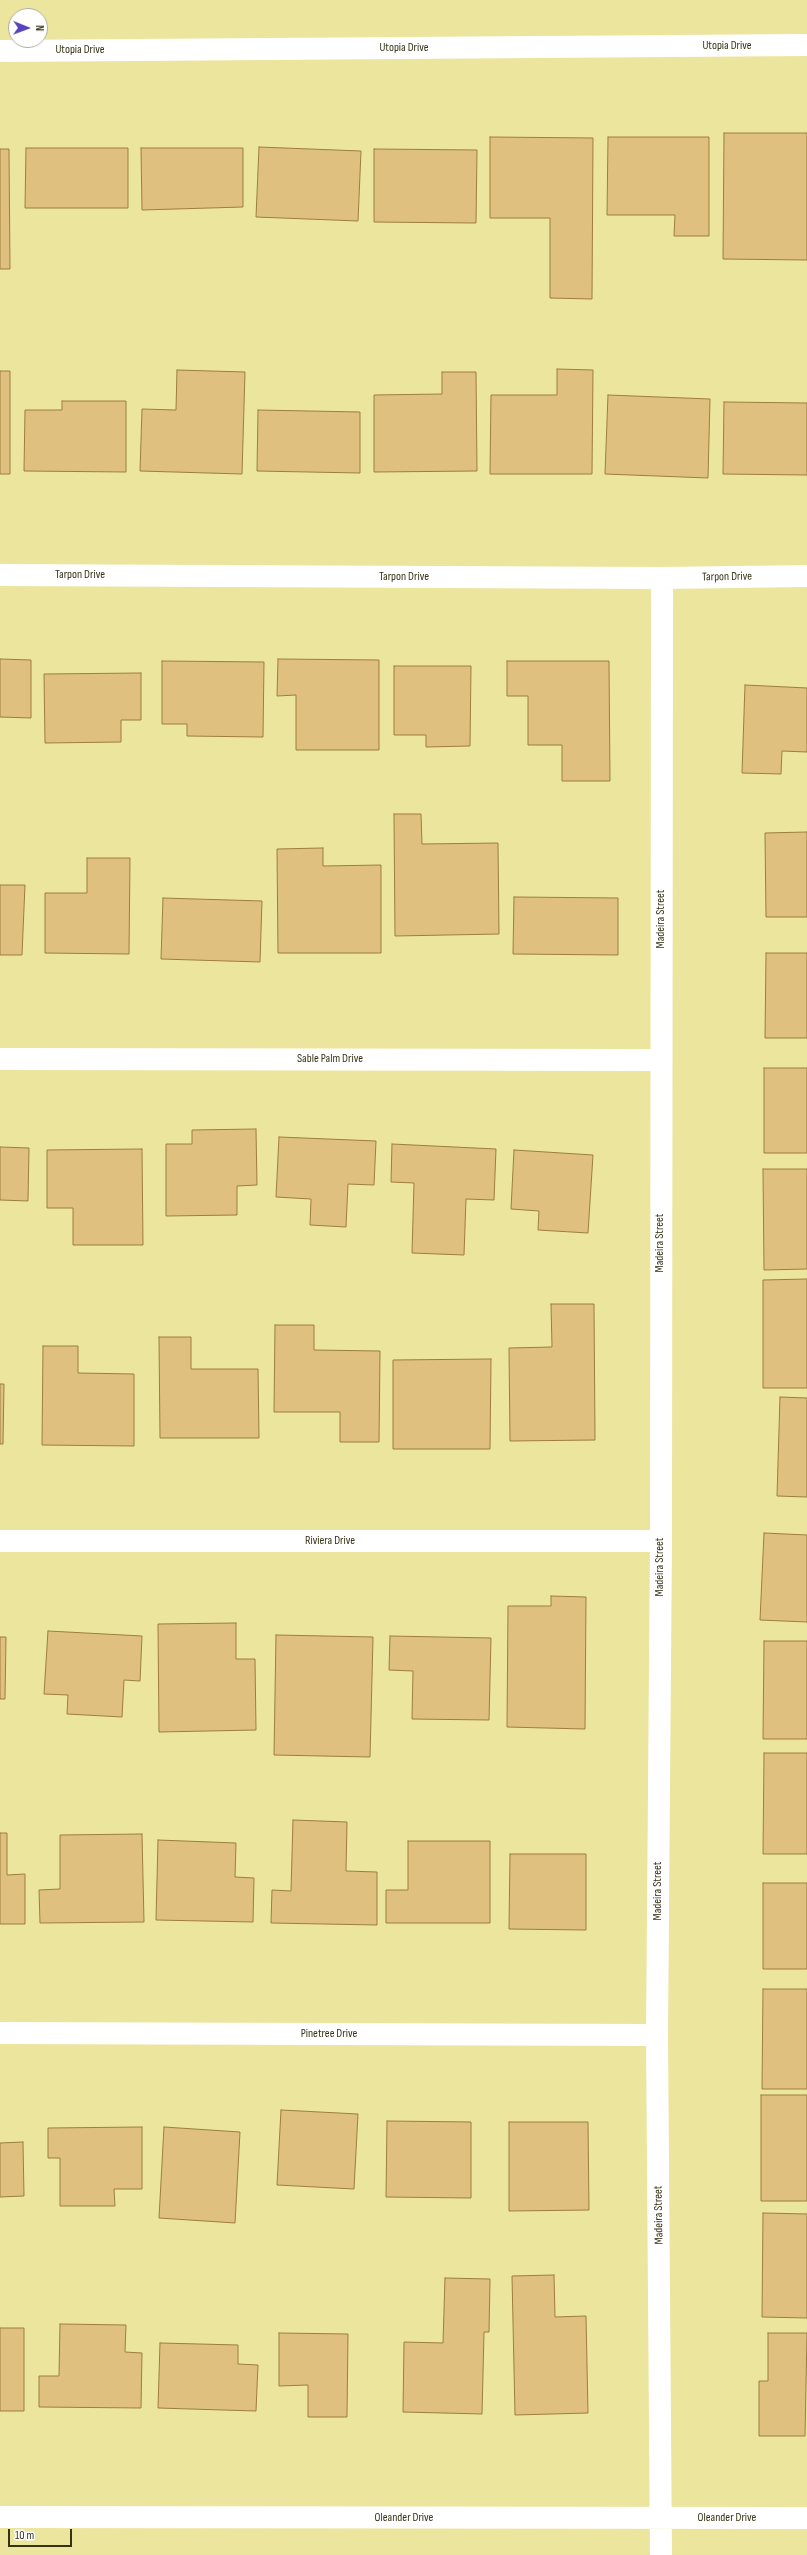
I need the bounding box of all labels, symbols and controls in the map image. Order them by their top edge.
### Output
north arrow [8,8,48,48]
text: N [33,25,46,31]
street label: Utopia Drive [702,39,752,53]
street label: Utopia Drive [379,41,429,55]
street label: Utopia Drive [55,43,105,57]
street label: Tarpon Drive [55,568,105,582]
street label: Tarpon Drive [702,569,752,585]
street label: Tarpon Drive [379,570,429,584]
street label: Madeira Street [654,890,668,948]
street label: Sable Palm Drive [297,1052,363,1066]
street label: Madeira Street [653,1214,667,1272]
street label: Riviera Drive [305,1534,355,1548]
street label: Madeira Street [653,1538,667,1596]
street label: Madeira Street [651,1862,665,1920]
street label: Pinetree Drive [301,2027,357,2041]
street label: Madeira Street [651,2185,667,2245]
street label: Oleander Drive [375,2511,433,2525]
street label: Oleander Drive [698,2511,756,2525]
scale bar [10,2521,74,2547]
text: 10 m [15,2528,34,2543]

